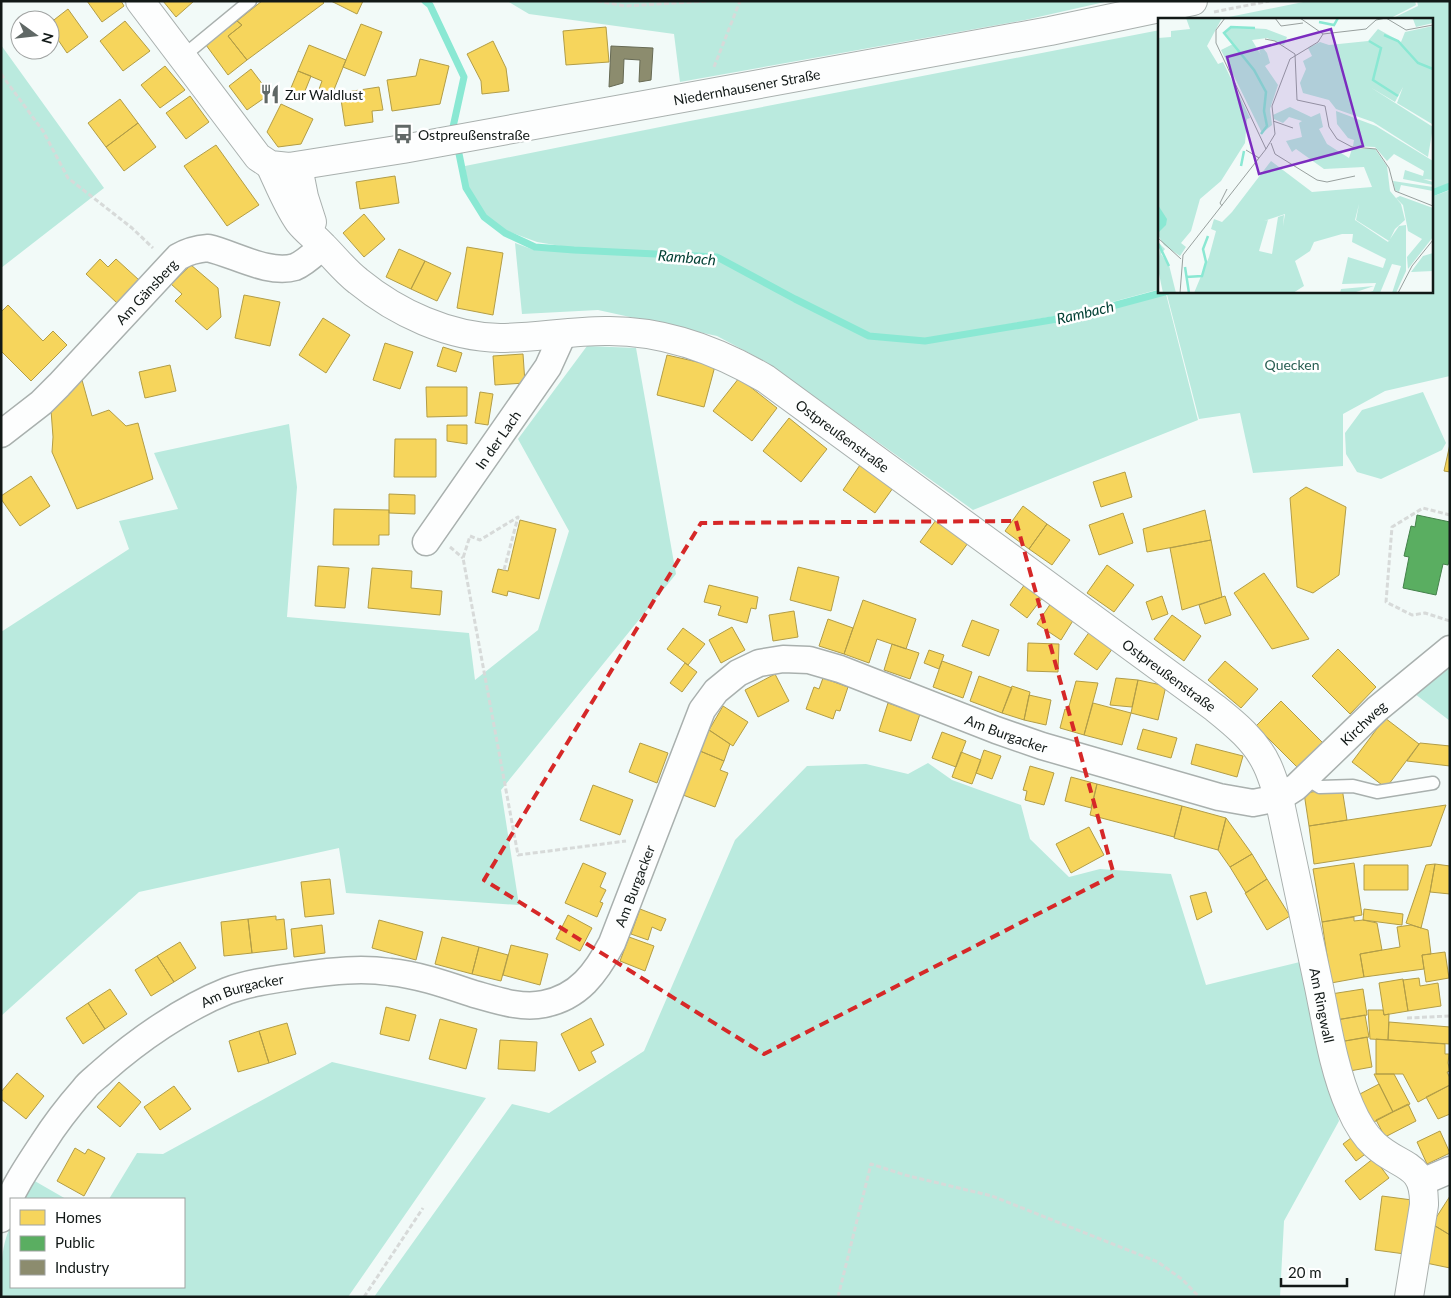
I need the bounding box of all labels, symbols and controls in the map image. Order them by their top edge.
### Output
north arrow [10,10,60,60]
inset map [1158,18,1434,292]
text: N [38,31,58,46]
street label: Niedernhausener Straße [672,65,822,108]
restaurant icon: Zur Waldlust [259,83,281,105]
place label: Zur Waldlust [285,86,363,103]
bus stop icon: Ostpreußenstraße [392,123,414,145]
place label: Ostpreußenstraße [418,126,530,143]
water label: Rambach [657,245,717,269]
street label: Am Gänsberg [112,255,181,328]
water label: Rambach [1055,297,1115,327]
park label: Quecken [1265,356,1319,373]
street label: Ostpreußenstraße [793,395,893,475]
street label: In der Lach [471,407,524,472]
street label: Ostpreußenstraße [1119,635,1220,715]
street label: Kirchweg [1336,697,1390,749]
street label: Am Burgacker [963,710,1050,756]
street label: Am Burgacker [611,843,658,929]
street label: Am Ringwall [1307,966,1339,1044]
street label: Am Burgacker [197,970,285,1010]
legend [10,1198,185,1288]
text: Homes [55,1208,101,1226]
text: Public [55,1233,95,1251]
scale bar [1281,1256,1347,1288]
text: Industry [55,1258,110,1276]
text: 20 m [1288,1263,1322,1281]

